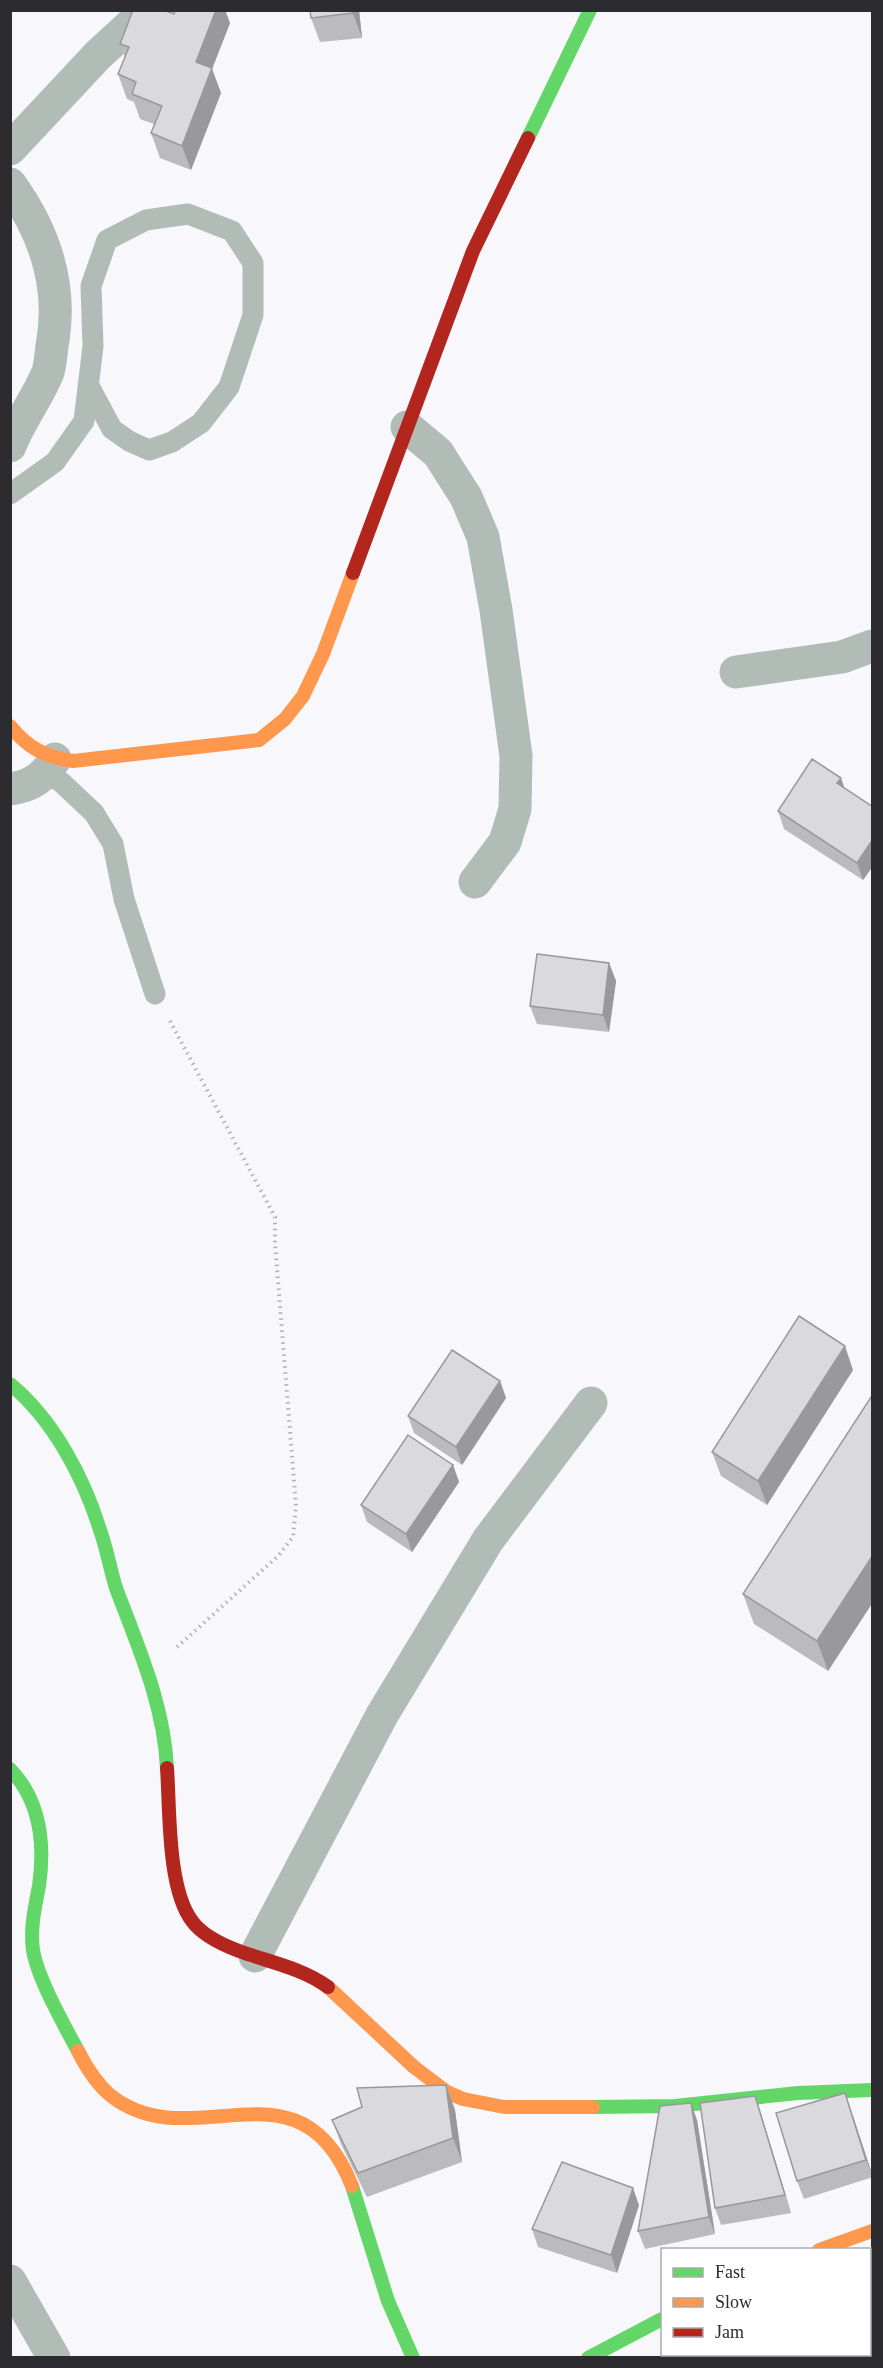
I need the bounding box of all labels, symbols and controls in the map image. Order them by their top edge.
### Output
legend [661,2248,871,2356]
text: Fast [715,2262,745,2282]
text: Slow [715,2292,752,2312]
text: Jam [715,2322,744,2342]

